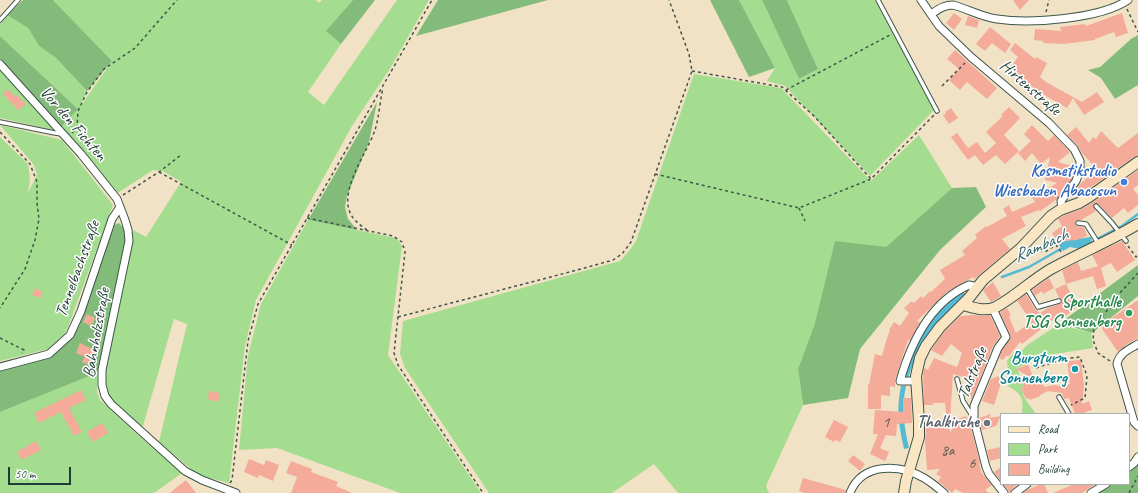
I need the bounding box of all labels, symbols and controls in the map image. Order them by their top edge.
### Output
street label: Hirtenstraße [995,56,1065,120]
street label: Vor den Fichten [35,83,111,165]
place label: Kosmetikstudio Wiesbaden Abacosun [993,162,1116,202]
marker: Kosmetikstudio Wiesbaden Abacosun [1119,177,1129,187]
street label: Tennelbachstraße [51,218,105,320]
water label: Rambach [1010,224,1072,268]
street label: Bahnholzstraße [79,287,115,379]
place label: Sporthalle TSG Sonnenberg [1023,293,1121,333]
marker: Sporthalle TSG Sonnenberg [1124,308,1134,318]
street label: Talstraße [954,345,992,401]
place label: Burgturm Sonnenberg [998,349,1067,389]
marker: Burgturm Sonnenberg [1070,364,1080,374]
place label: Thalkirche [917,413,979,433]
legend [1000,413,1130,485]
house number: 1 [883,414,889,432]
marker: Thalkirche [982,418,992,428]
text: Road [1038,421,1058,437]
text: Park [1038,441,1057,457]
house number: 8a [941,442,955,460]
house number: 6 [969,455,975,473]
scale bar [10,459,73,485]
text: Building [1038,461,1070,477]
text: 50 m [15,466,35,482]

